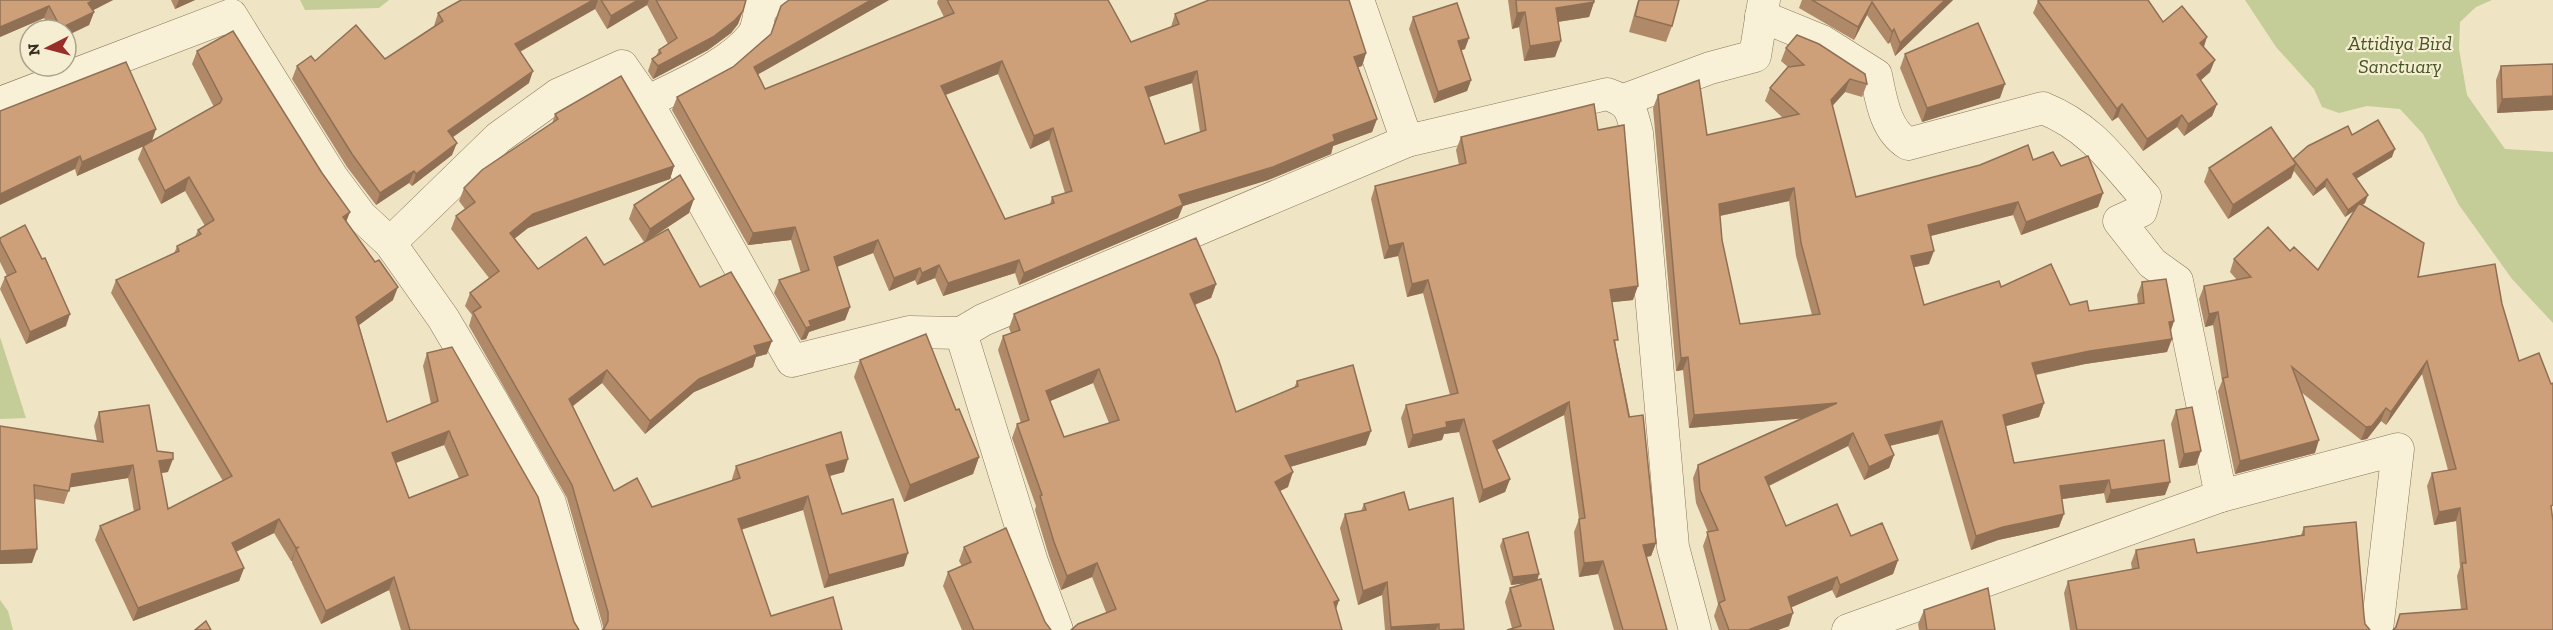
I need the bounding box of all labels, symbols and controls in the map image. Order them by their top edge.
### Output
north arrow [18,18,78,78]
park label: Attidiya Bird Sanctuary [2347,31,2452,78]
text: N [23,42,44,57]

